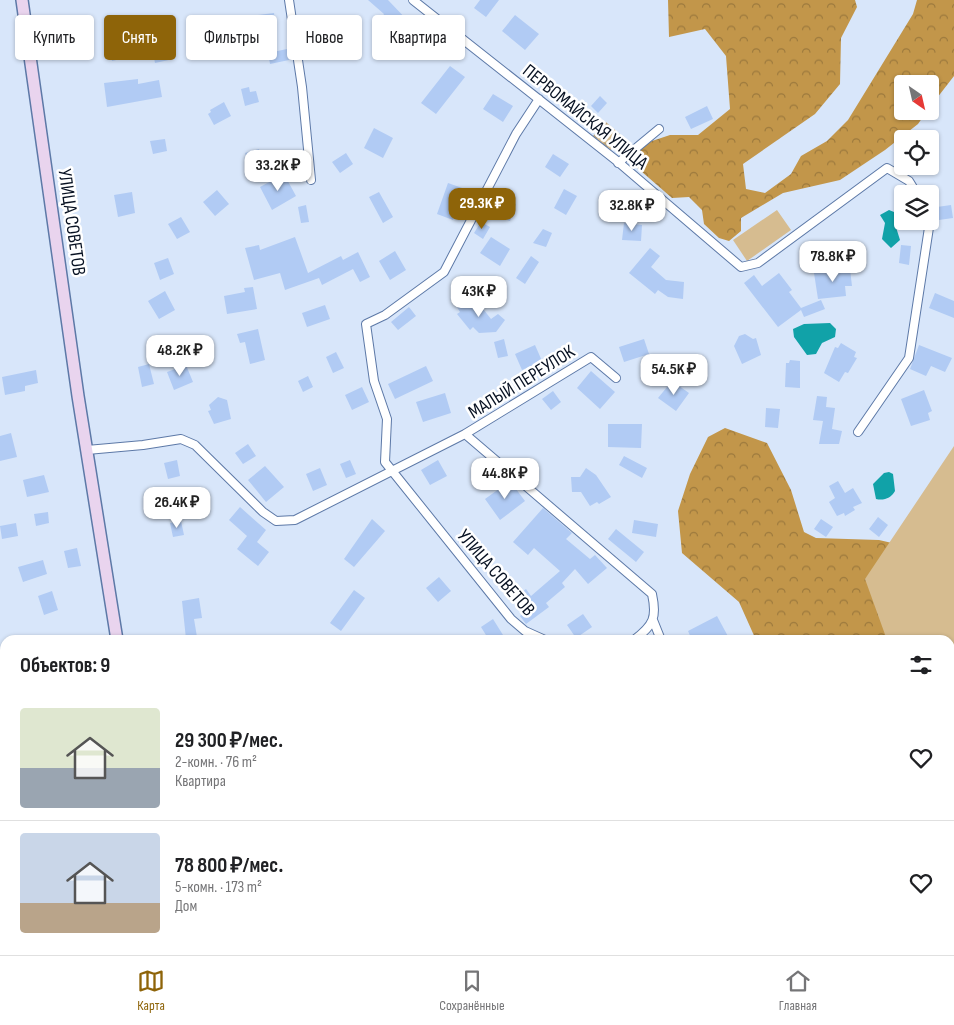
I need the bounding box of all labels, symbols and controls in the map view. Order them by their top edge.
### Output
chip: Купить [15,15,94,60]
chip: Снять [104,15,176,60]
chip: Фильтры [186,15,277,60]
chip: Новое [287,15,362,60]
chip: Квартира [372,15,465,60]
street label: ПЕРВОМАЙСКАЯ УЛИЦА [518,60,653,175]
north arrow [894,75,939,120]
map controls [894,75,939,230]
button: locate [894,130,939,175]
pin: 33.2K ₽ [232,150,324,192]
text: 33.2K ₽ [255,156,301,175]
street label: УЛИЦА СОВЕТОВ [53,167,90,277]
button: layers [894,185,939,230]
pin: 29.3K ₽ [436,188,528,230]
pin: 32.8K ₽ [586,190,678,232]
text: 29.3K ₽ [460,194,504,213]
text: 32.8K ₽ [609,196,655,215]
pin: 78.8K ₽ [787,240,879,283]
text: 78.8K ₽ [810,247,856,266]
pin: 43K ₽ [444,276,514,318]
text: 43K ₽ [462,282,496,301]
pin: 48.2K ₽ [134,334,226,377]
street label: МАЛЫЙ ПЕРЕУЛОК [464,340,580,424]
text: 48.2K ₽ [157,341,203,360]
pin: 54.5K ₽ [628,354,720,396]
text: 54.5K ₽ [652,360,696,379]
pin: 44.8K ₽ [459,458,551,500]
text: 44.8K ₽ [482,464,528,483]
pin: 26.4K ₽ [131,486,223,529]
text: 26.4K ₽ [154,493,200,512]
street label: УЛИЦА СОВЕТОВ [452,525,540,621]
icon: filters [907,651,935,679]
text: Объектов: 9 [20,653,110,678]
icon: home [60,728,120,788]
text: 29 300 ₽/мес. [175,728,283,753]
icon: heart [907,744,935,772]
text: 2-комн. · 76 m² [175,753,257,772]
text: Квартира [175,772,226,791]
icon: home [60,853,120,913]
text: 78 800 ₽/мес. [175,853,283,878]
icon: heart [907,869,935,897]
text: 5-комн. · 173 m² [175,878,262,897]
text: Дом [175,897,197,916]
tab: Карта [137,967,165,1014]
tab: Сохранённые [439,967,505,1014]
tab: Главная [779,967,817,1014]

